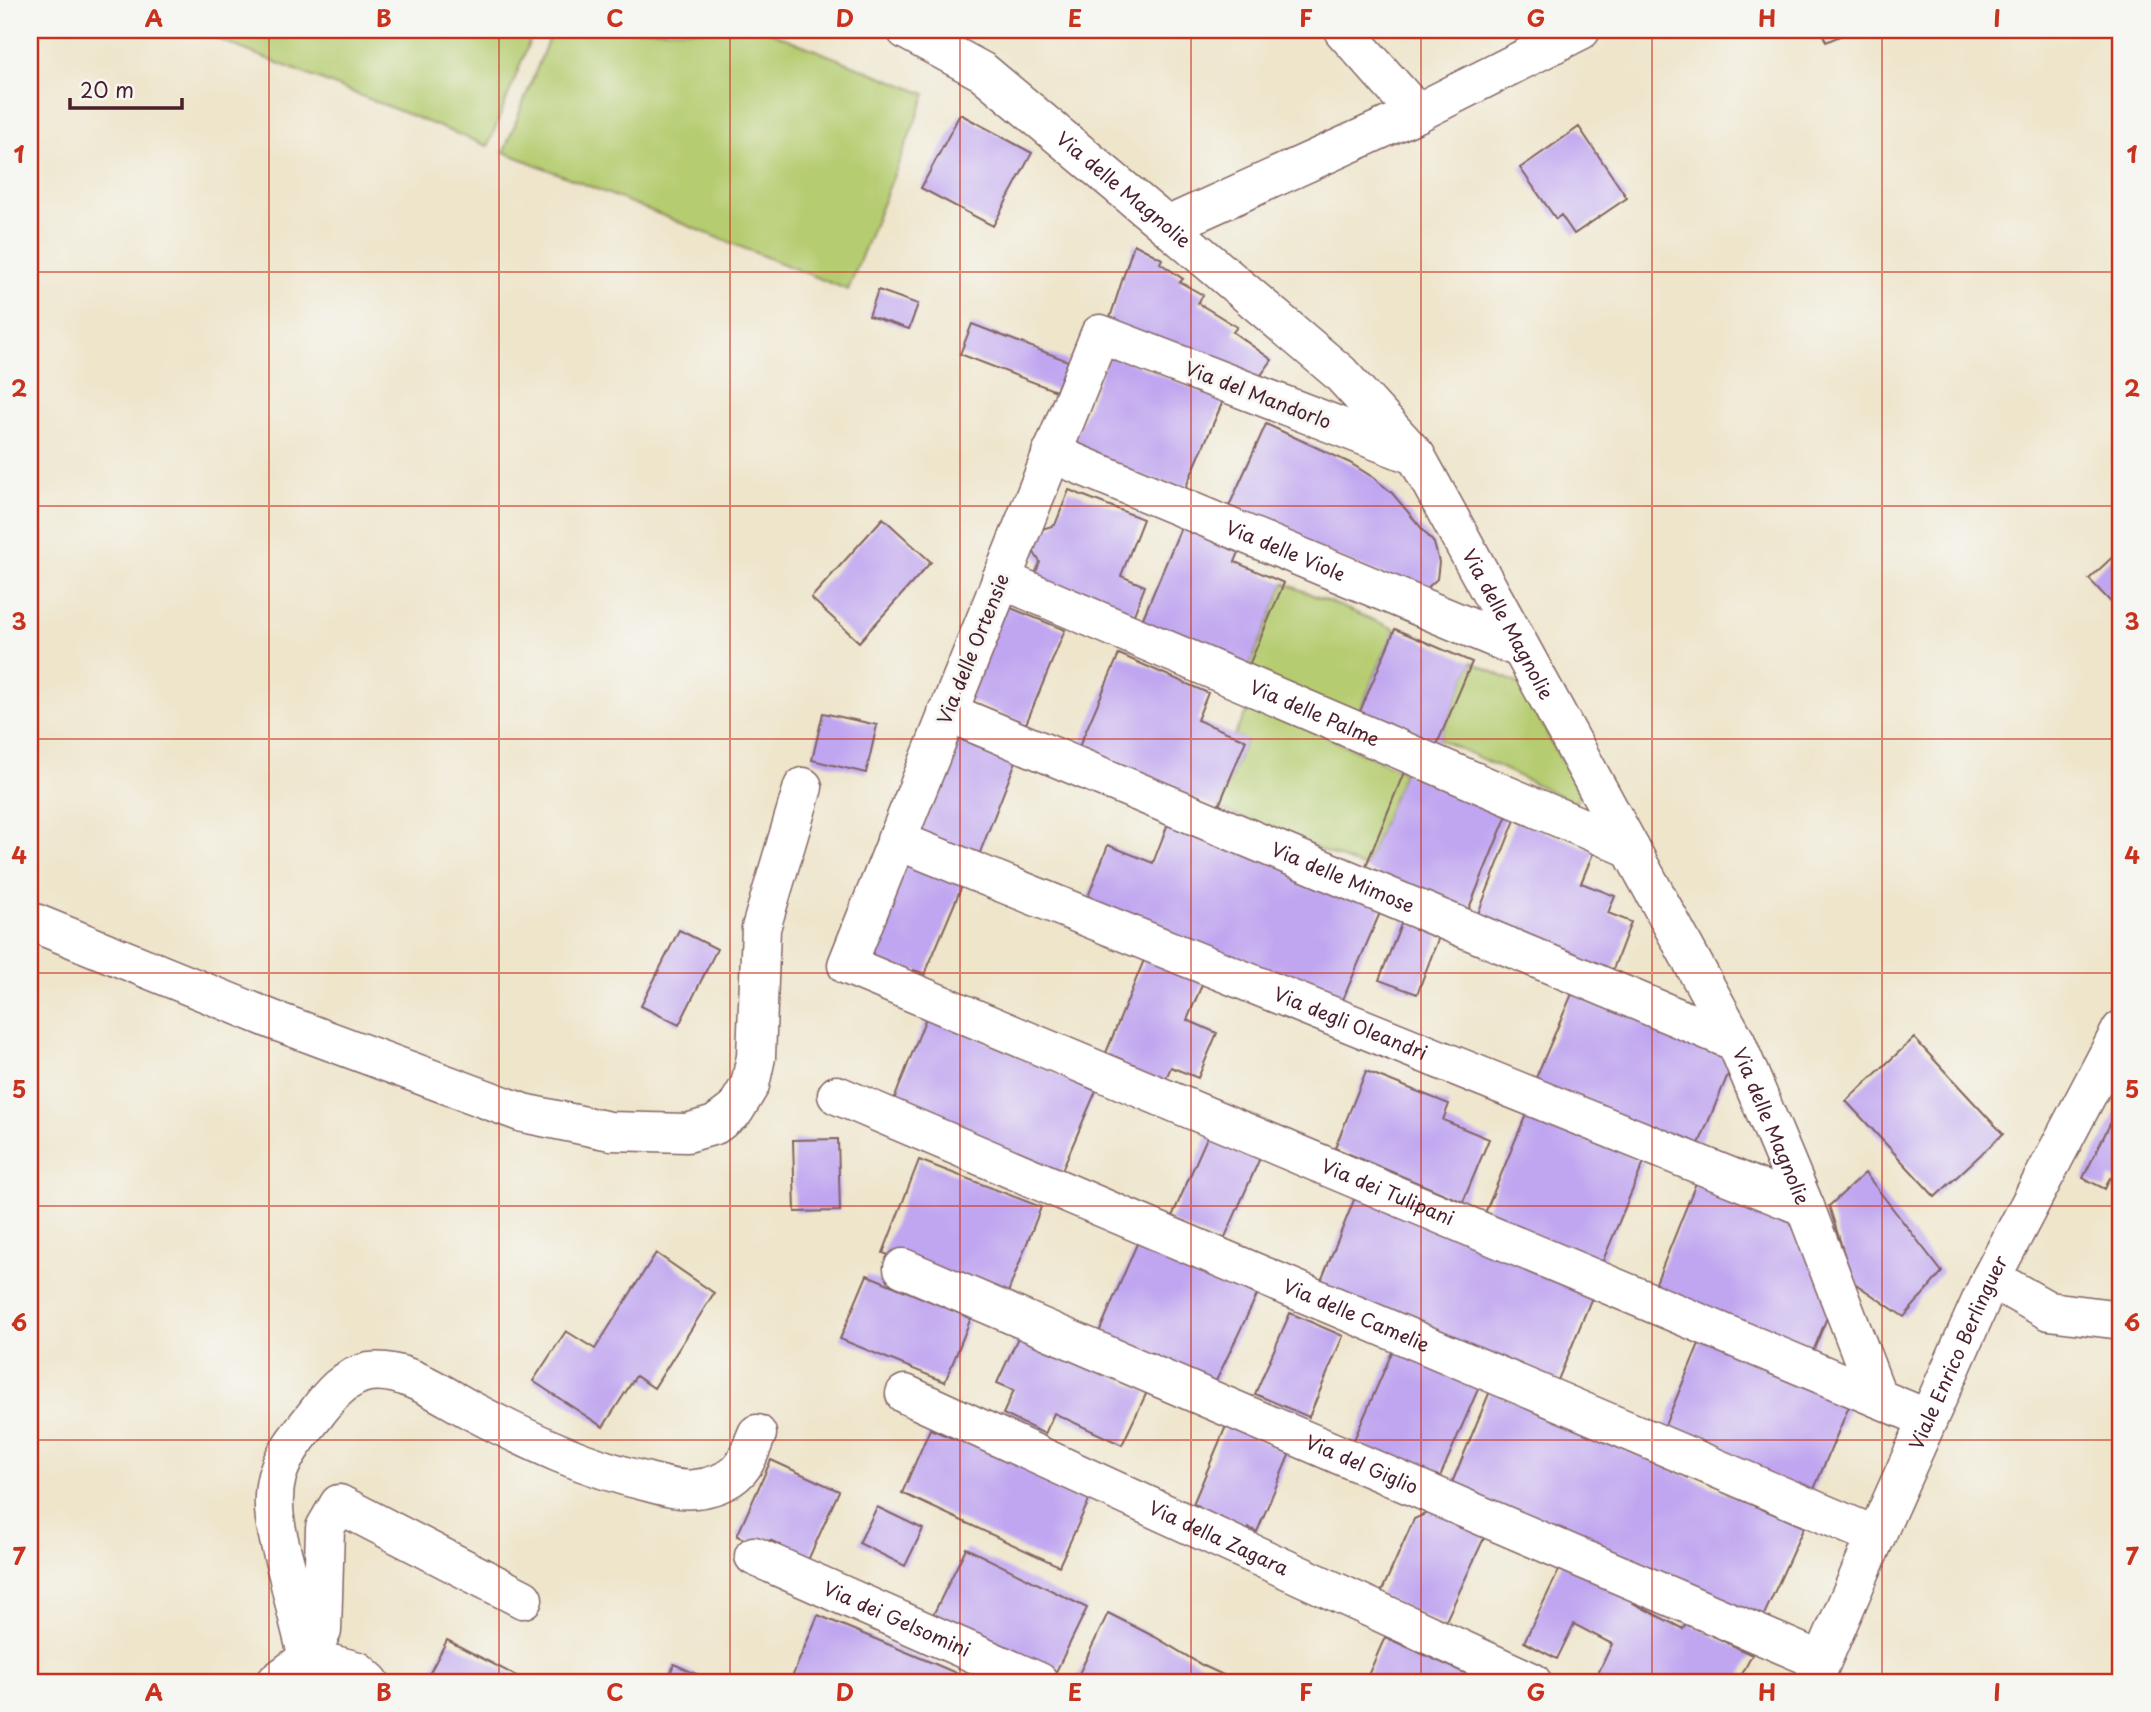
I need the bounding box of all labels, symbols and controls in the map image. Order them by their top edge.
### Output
text: A [145,0,163,35]
text: B [376,0,392,35]
text: C [606,0,624,35]
text: D [836,0,854,35]
text: E [1068,0,1082,35]
text: F [1299,0,1313,35]
text: G [1527,0,1545,35]
text: H [1758,0,1776,35]
text: I [1993,0,2001,35]
scale bar [70,66,182,110]
text: 20 m [80,73,134,105]
street label: Via delle Magnolie [1051,124,1198,254]
text: 1 [14,136,25,171]
text: 1 [2127,136,2138,171]
street label: Via del Mandorlo [1181,353,1336,435]
text: 2 [11,370,27,405]
text: 2 [2124,370,2140,405]
street label: Via delle Viole [1222,512,1350,587]
street label: Via delle Magnolie [1456,543,1561,704]
street label: Via delle Ortensie [929,569,1015,728]
text: 3 [11,603,27,638]
text: 3 [2124,603,2140,638]
street label: Via delle Palme [1246,672,1384,752]
street label: Via delle Mimose [1267,834,1419,919]
text: 4 [11,837,27,872]
text: 4 [2124,837,2140,872]
street label: Via degli Oleandri [1270,979,1432,1066]
street label: Via delle Magnolie [1727,1043,1817,1209]
text: 5 [12,1071,26,1106]
text: 5 [2125,1071,2139,1106]
street label: Via dei Tulipani [1317,1151,1459,1232]
street label: Viale Enrico Berlinguer [1901,1250,2014,1454]
street label: Via delle Camelie [1279,1271,1434,1358]
text: 6 [11,1304,27,1339]
text: 6 [2124,1304,2140,1339]
street label: Via del Giglio [1301,1427,1423,1500]
street label: Via della Zagara [1144,1493,1294,1581]
text: 7 [12,1538,26,1573]
text: 7 [2125,1538,2139,1573]
street label: Via dei Gelsomini [819,1573,975,1663]
text: A [145,1674,163,1709]
text: B [376,1674,392,1709]
text: C [606,1674,624,1709]
text: D [836,1674,854,1709]
text: E [1068,1674,1082,1709]
text: F [1299,1674,1313,1709]
text: G [1527,1674,1545,1709]
text: H [1758,1674,1776,1709]
text: I [1993,1674,2001,1709]

